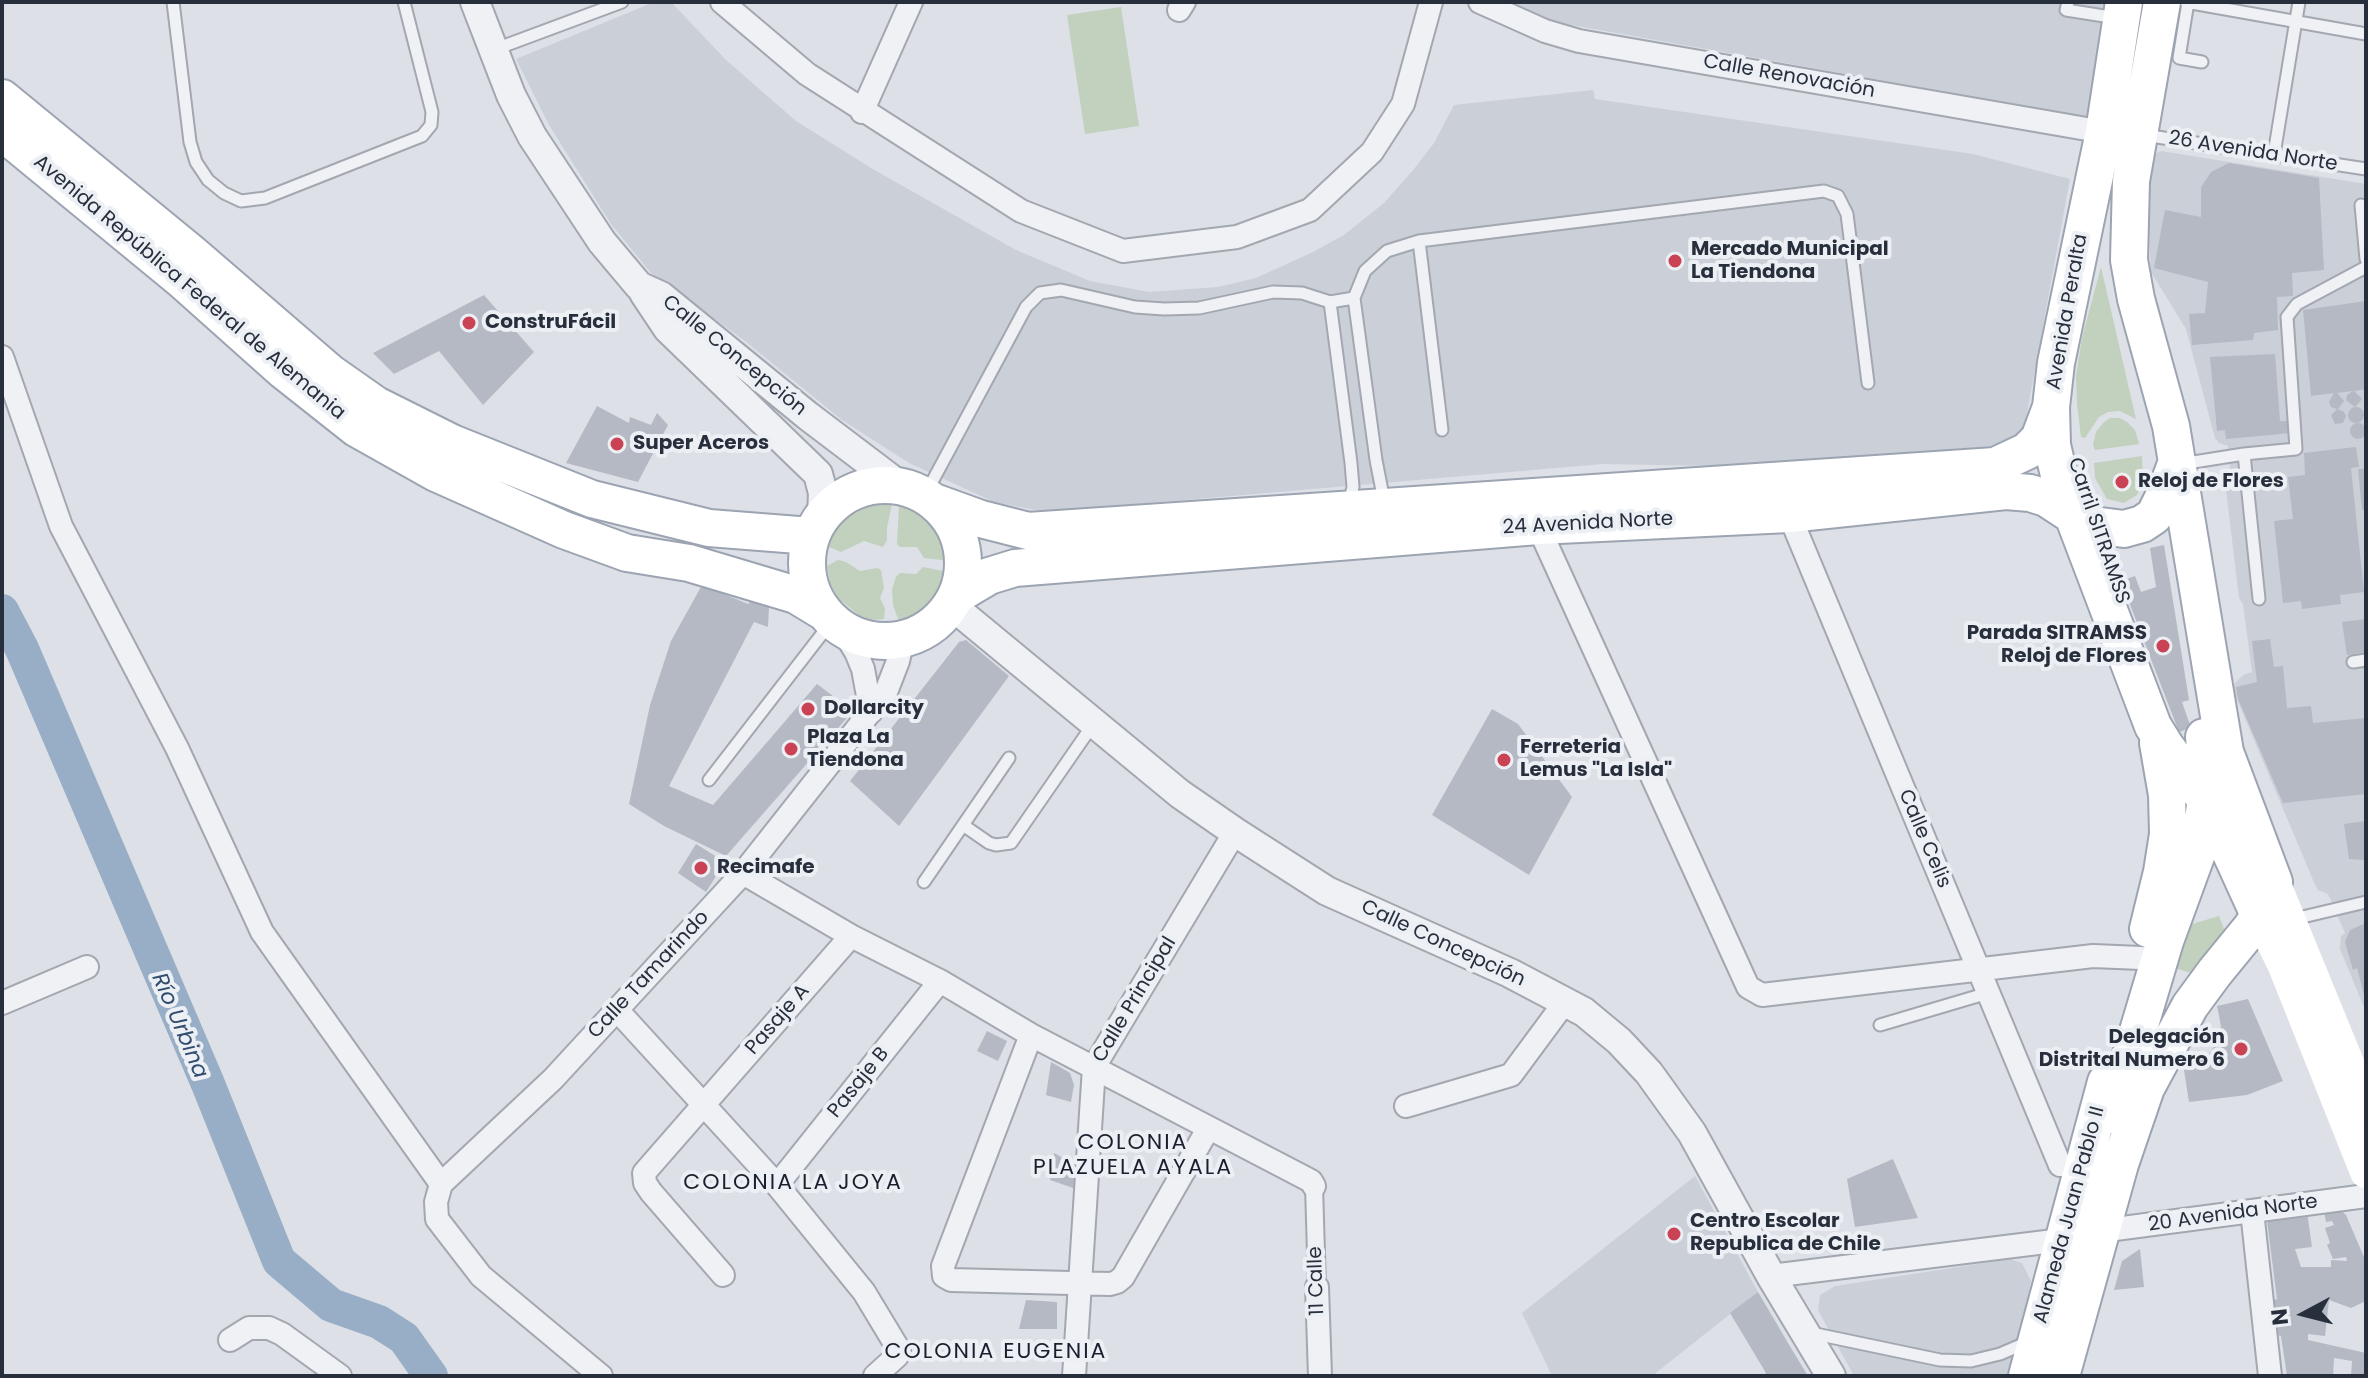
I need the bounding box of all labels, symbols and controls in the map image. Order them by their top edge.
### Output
street label: Calle Renovación [1701,50,1877,104]
street label: 26 Avenida Norte [2167,127,2339,177]
street label: Avenida República Federal de Alemania [28,150,350,426]
street label: Avenida Peralta [2042,232,2094,392]
place label: Mercado Municipal La Tiendona [1691,238,1889,285]
marker: Mercado Municipal La Tiendona [1666,252,1684,270]
street label: Calle Concepción [657,291,811,421]
place label: ConstruFácil [485,311,616,335]
marker: ConstruFácil [460,314,478,332]
place label: Super Aceros [633,432,769,456]
marker: Super Aceros [608,435,626,453]
street label: Carril SITRAMSS [2062,455,2134,607]
place label: Reloj de Flores [2138,470,2284,494]
marker: Reloj de Flores [2113,473,2131,491]
street label: 24 Avenida Norte [1502,508,1674,540]
place label: Parada SITRAMSS Reloj de Flores [1967,622,2147,669]
marker: Parada SITRAMSS Reloj de Flores [2154,637,2172,655]
place label: Dollarcity [824,697,924,721]
marker: Dollarcity [799,700,817,718]
place label: Plaza La Tiendona [807,726,904,773]
place label: Ferreteria Lemus "La Isla" [1520,736,1672,783]
marker: Plaza La Tiendona [782,740,800,758]
marker: Ferreteria Lemus "La Isla" [1495,751,1513,769]
street label: Calle Celis [1893,786,1955,892]
place label: Recimafe [717,856,815,880]
marker: Recimafe [692,859,710,877]
street label: Calle Concepción [1357,895,1529,993]
street label: Calle Tamarindo [583,906,715,1044]
street label: Calle Principal [1088,933,1182,1067]
water label: Río Urbina [145,969,213,1083]
street label: Pasaje A [741,980,815,1060]
place label: Delegación Distrital Numero 6 [2039,1026,2225,1073]
marker: Delegación Distrital Numero 6 [2232,1040,2250,1058]
street label: Pasaje B [823,1043,895,1123]
street label: Alameda Juan Pablo II [2029,1104,2111,1326]
district label: COLONIA PLAZUELA AYALA [1033,1130,1233,1182]
district label: COLONIA LA JOYA [683,1170,903,1196]
street label: 20 Avenida Norte [2147,1190,2319,1238]
place label: Centro Escolar Republica de Chile [1690,1210,1881,1257]
marker: Centro Escolar Republica de Chile [1665,1225,1683,1243]
street label: 11 Calle [1304,1246,1330,1316]
north arrow [2264,1274,2344,1354]
text: N [2263,1307,2296,1327]
district label: COLONIA EUGENIA [885,1339,1107,1365]

